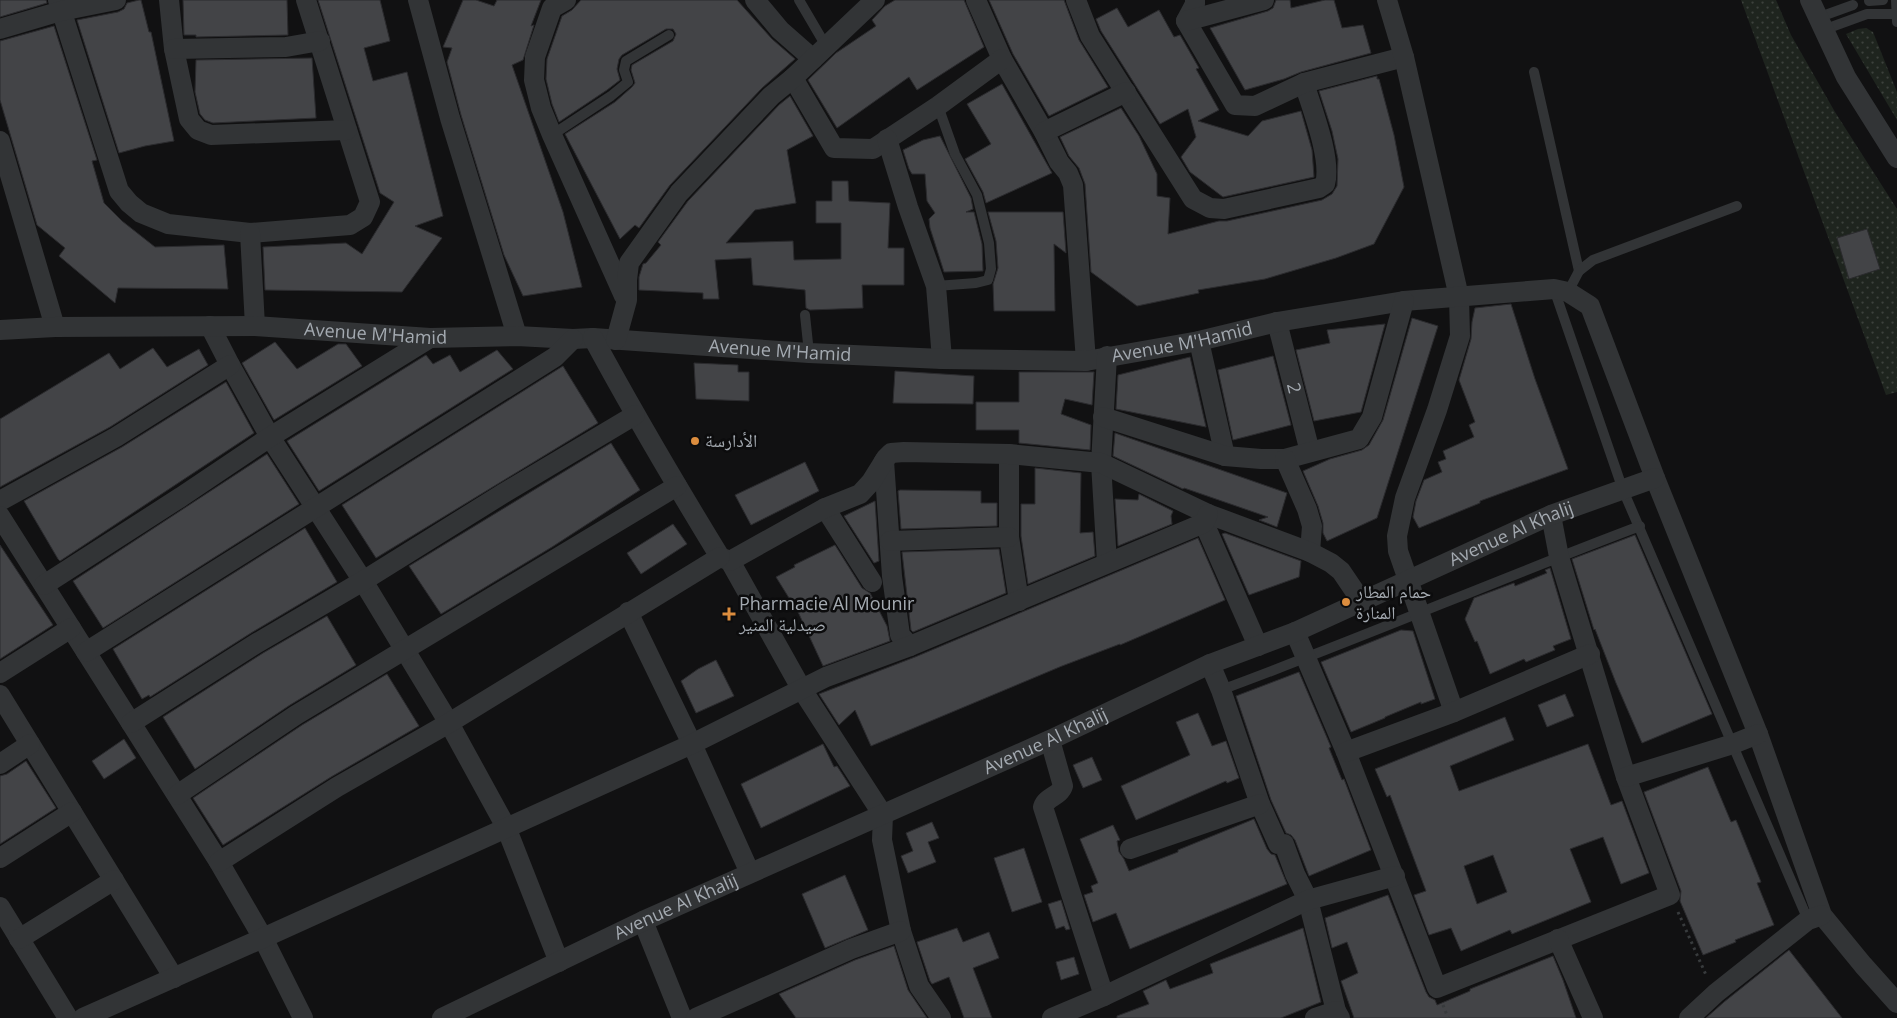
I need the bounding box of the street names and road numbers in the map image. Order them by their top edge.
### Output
street label: Avenue M'Hamid [1110,315,1255,367]
street label: Avenue M'Hamid [304,316,447,349]
street label: Avenue M'Hamid [708,333,852,366]
street label: 2 [1282,380,1308,396]
street label: Avenue Al Khalij [1445,495,1576,571]
street label: Avenue Al Khalij [979,702,1111,779]
street label: Avenue Al Khalij [609,867,741,944]

